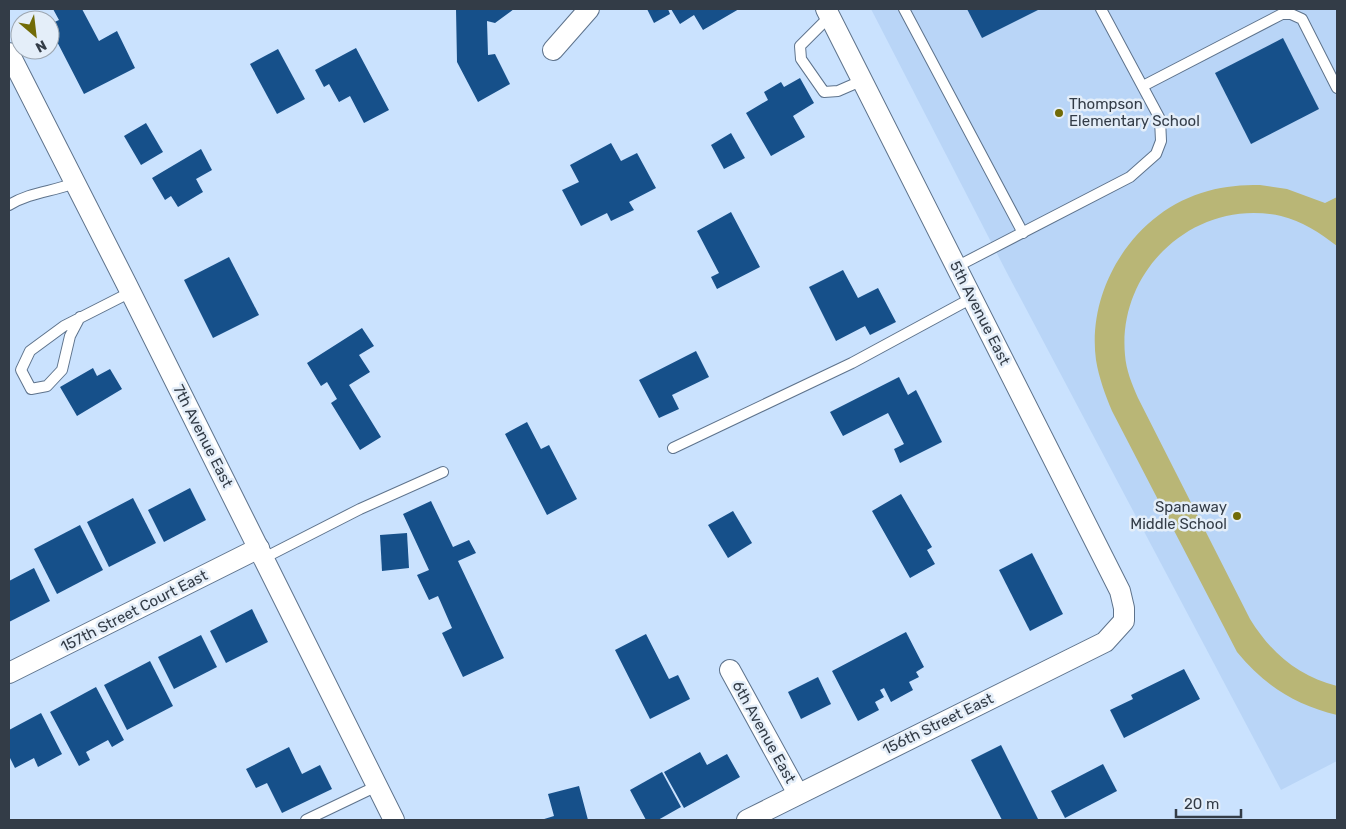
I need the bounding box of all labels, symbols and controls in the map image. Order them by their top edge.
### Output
north arrow [10,10,60,60]
text: N [32,36,49,56]
place label: Thompson Elementary School [1069,95,1200,130]
marker: Thompson Elementary School [1053,107,1065,119]
street label: 5th Avenue East [946,258,1014,368]
street label: 7th Avenue East [169,382,237,491]
place label: Spanaway Middle School [1130,498,1227,533]
marker: Spanaway Middle School [1231,510,1243,522]
street label: 157th Street Court East [58,566,211,656]
street label: 6th Avenue East [728,678,800,787]
street label: 156th Street East [880,689,996,759]
scale bar [1176,786,1241,818]
text: 20 m [1184,795,1219,813]

